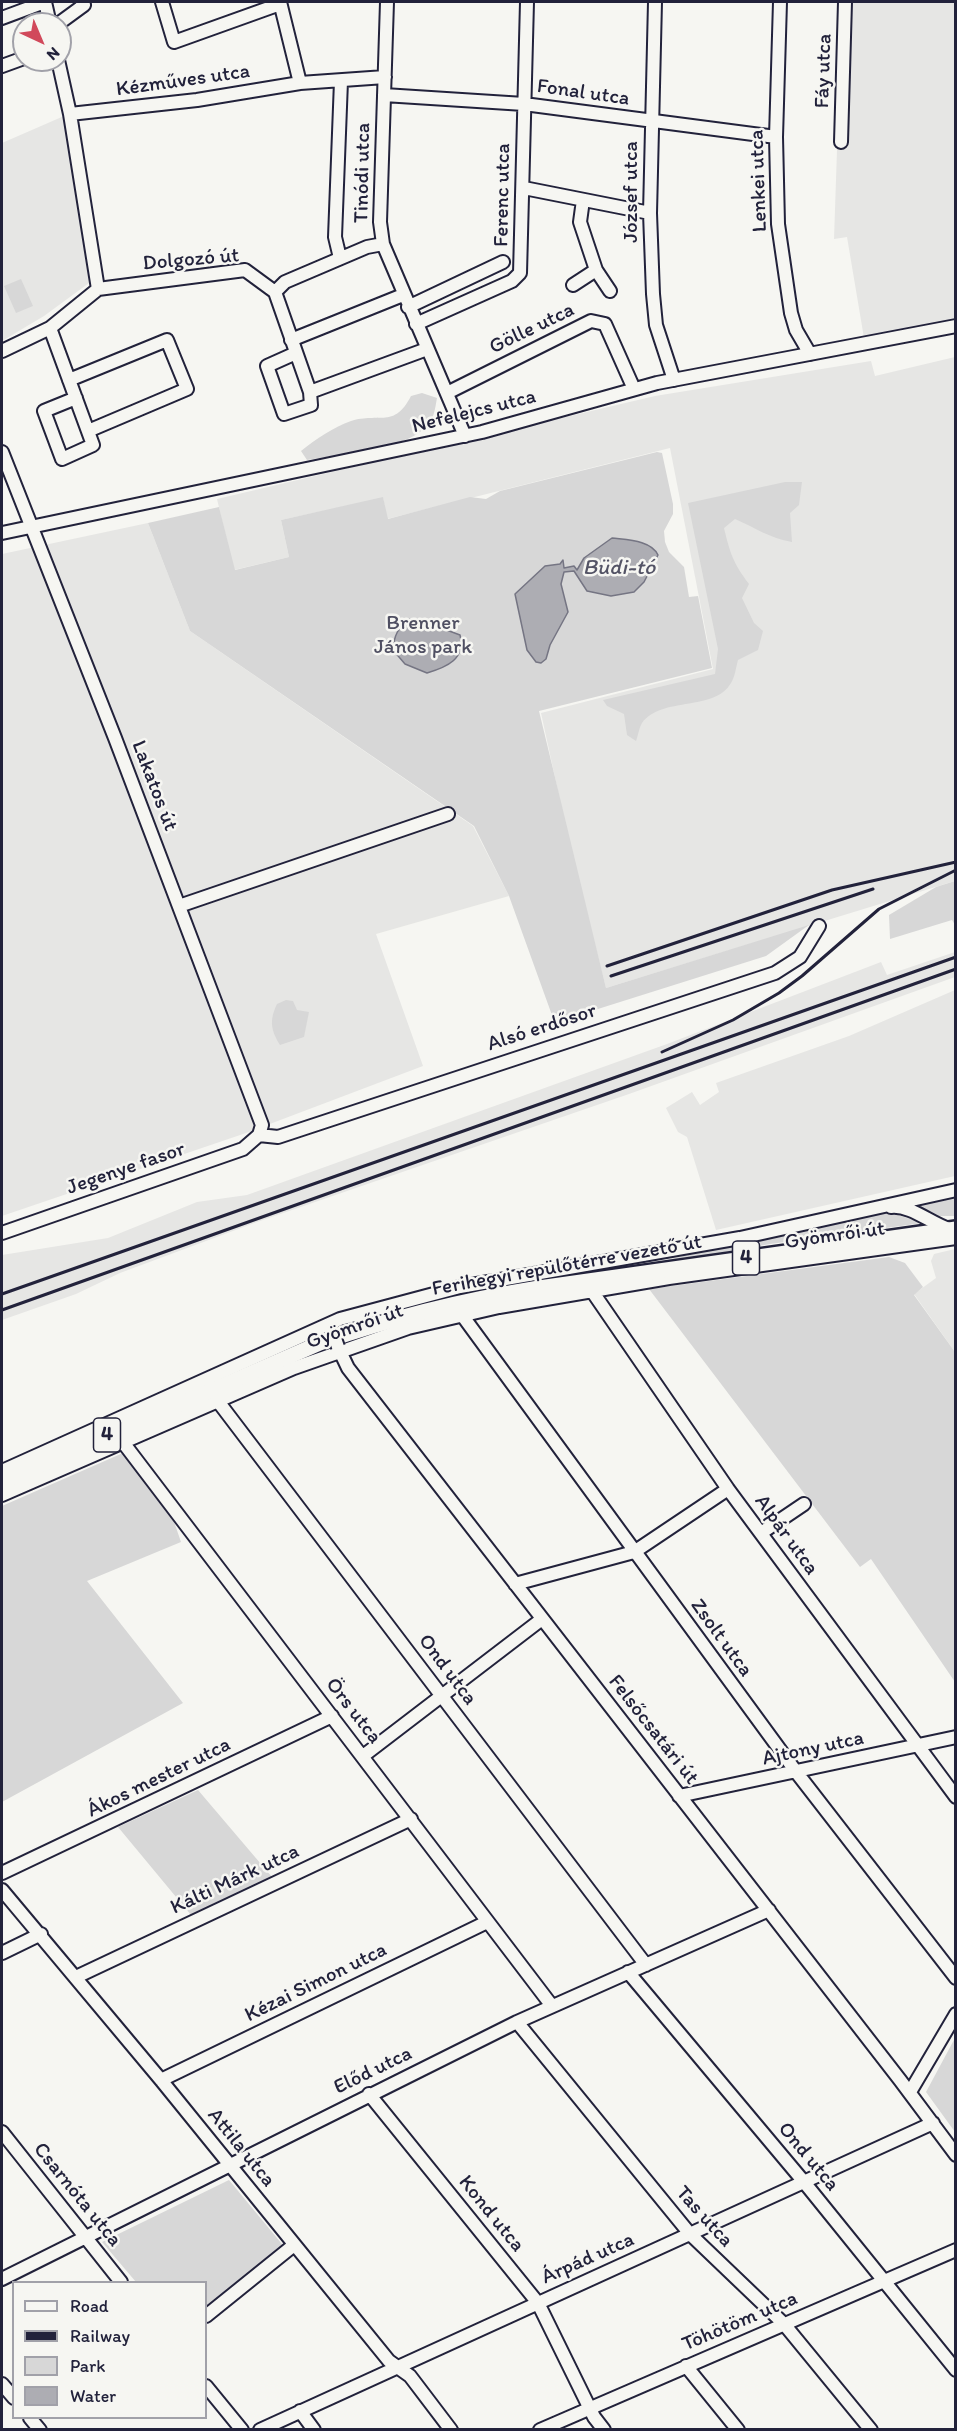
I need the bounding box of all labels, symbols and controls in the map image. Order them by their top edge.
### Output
north arrow [12,12,72,72]
street label: Fáy utca [810,33,838,109]
text: N [43,43,64,64]
street label: Kézműves utca [115,59,251,103]
street label: Fonal utca [535,74,631,112]
street label: Tinódi utca [350,123,376,223]
street label: Lenkei utca [745,129,773,233]
street label: József utca [619,141,645,243]
street label: Ferenc utca [489,143,517,247]
street label: Dolgozó út [142,243,240,277]
street label: Gölle utca [485,298,579,360]
street label: Nefelejcs utca [409,384,539,440]
water label: Büdi-tó [583,555,655,581]
park label: Brenner János park [374,611,472,661]
street label: Lakatos út [125,737,183,835]
street label: Alsó erdősor [484,999,600,1057]
street label: Jegenye fasor [63,1137,189,1201]
street label: Gyömrői út [783,1217,887,1255]
street label: Ferihegyi repülőtérre vezető út [430,1230,704,1302]
road number: 4 [732,1241,760,1275]
street label: Gyömrői út [303,1299,407,1355]
road number: 4 [94,1418,120,1452]
street label: Alpár utca [748,1490,824,1580]
street label: Zsolt utca [684,1594,758,1682]
street label: Ond utca [412,1629,482,1711]
street label: Felsőcsatári út [602,1670,704,1790]
street label: Örs utca [319,1673,387,1749]
street label: Ajtony utca [760,1726,866,1772]
street label: Ákos mester utca [83,1732,235,1824]
street label: Kálti Márk utca [167,1839,303,1921]
street label: Kézai Simon utca [241,1938,391,2028]
street label: Előd utca [330,2041,416,2101]
street label: Attila utca [202,2103,280,2193]
street label: Ond utca [772,2117,844,2197]
street label: Csarnóta utca [27,2138,127,2252]
street label: Kond utca [452,2171,530,2257]
street label: Tas utca [670,2181,738,2253]
street label: Árpád utca [538,2227,638,2291]
legend [12,2281,207,2419]
street label: Töhötöm utca [679,2286,801,2358]
text: Road [70,2295,109,2317]
text: Railway [70,2325,130,2347]
text: Park [70,2355,105,2377]
text: Water [70,2385,116,2407]

